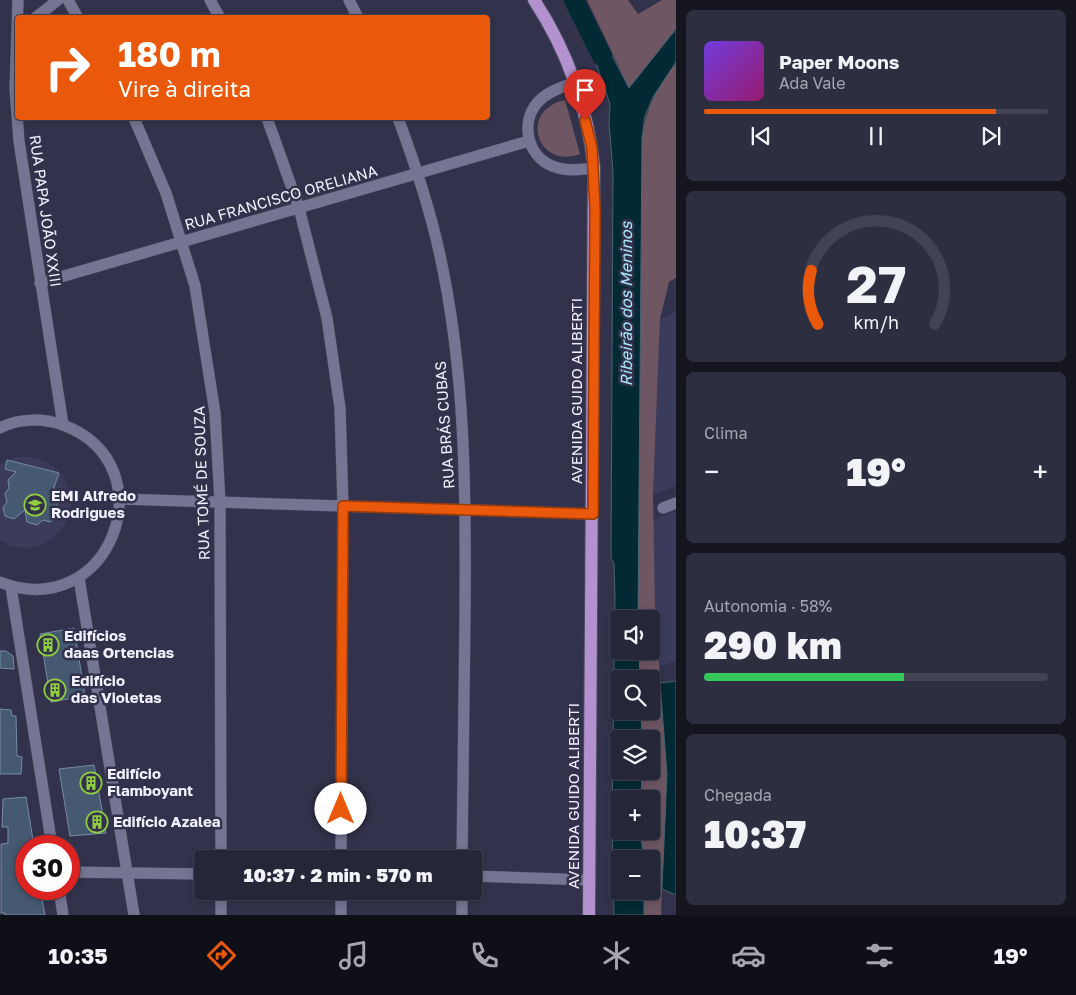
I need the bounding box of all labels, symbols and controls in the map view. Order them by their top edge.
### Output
text: 180 m [118,33,221,75]
icon: right [35,35,100,100]
text: Paper Moons [779,50,899,73]
pin [564,69,606,120]
text: Ada Vale [779,73,845,93]
text: Vire à direita [118,75,251,102]
icon: arrive [571,76,599,104]
icon: previous [747,122,775,150]
icon: pause [862,122,890,150]
icon: next [977,122,1005,150]
street label: RUA PAPA JOÃO XXIII [26,134,66,288]
street label: RUA FRANCISCO ORELIANA [182,161,379,233]
water label: Ribeirão dos Meninos [616,220,636,386]
text: 27 [846,252,906,314]
street label: AVENIDA GUIDO ALIBERTI [567,298,585,484]
text: km/h [853,311,899,333]
street label: RUA BRÁS CUBAS [431,360,457,490]
street label: RUA TOMÉ DE SOUZA [189,406,213,560]
text: Clima [704,423,748,443]
text: 19° [846,449,906,494]
text: − [704,455,719,488]
text: + [1033,455,1048,488]
place label: EMI Alfredo Rodrigues [51,486,136,521]
school or university icon: EMI Alfredo Rodrigues [23,493,47,517]
text: Autonomia · 58% [704,596,832,616]
map controls [610,610,660,900]
button: sound [610,610,660,660]
text: 290 km [704,622,842,667]
place label: Edifícios daas Ortencias [64,626,174,661]
building icon: Edifícios daas Ortencias [36,633,60,657]
button: search [610,670,660,720]
place label: Edifício das Violetas [71,671,162,706]
building icon: Edifício das Violetas [43,678,67,702]
street label: AVENIDA GUIDO ALIBERTI [564,703,582,889]
button: layers [610,730,660,780]
place label: Edifício Flamboyant [107,764,193,799]
building icon: Edifício Flamboyant [79,771,103,795]
position arrow [314,782,366,834]
text: Chegada [704,785,772,805]
button: + [610,790,660,840]
building icon: Edifício Azalea [85,810,109,834]
text: 10:37 [704,811,806,856]
place label: Edifício Azalea [113,812,221,830]
speed limit sign: 30 [15,835,80,900]
button: − [610,850,660,900]
text: 10:37 · 2 min · 570 m [244,863,432,886]
icon: directions [204,938,239,973]
icon: music [336,938,371,973]
icon: phone [467,938,502,973]
icon: climate [599,938,634,973]
icon: car [731,938,766,973]
icon: filters [862,938,897,973]
text: 10:35 [48,942,108,969]
text: 19° [994,942,1028,969]

